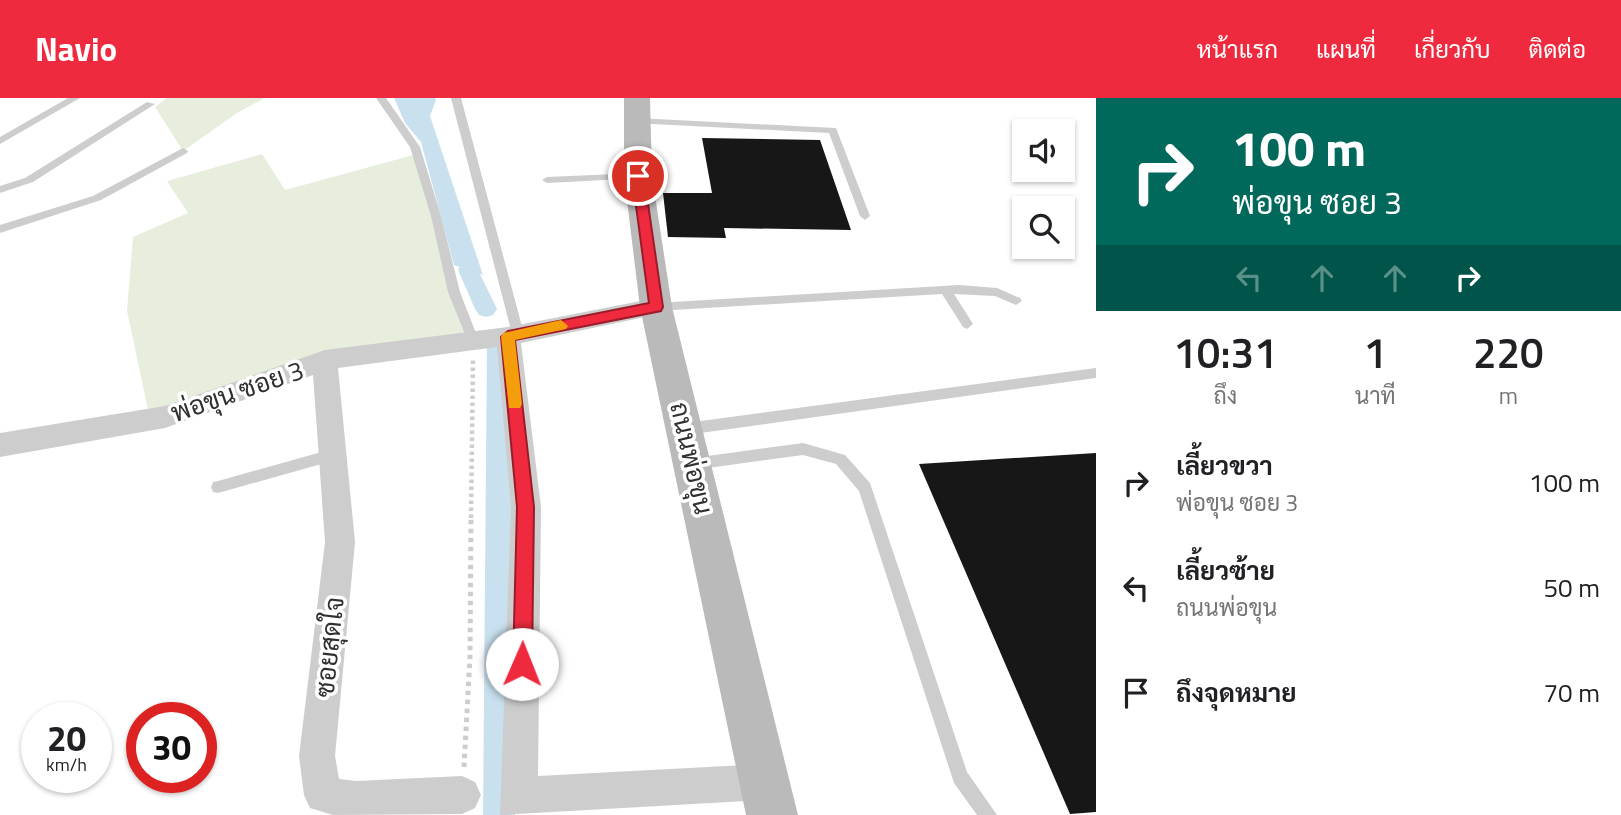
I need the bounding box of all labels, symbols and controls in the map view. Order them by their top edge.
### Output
text: Navio [35,24,117,74]
text: หน้าแรก [1197,31,1278,67]
text: แผนที่ [1316,31,1376,67]
text: เกี่ยวกับ [1414,31,1491,67]
text: ติดต่อ [1529,31,1586,67]
text: 100 m [1232,110,1366,185]
map controls [1012,119,1075,259]
button: sound [1012,119,1075,182]
icon: right [1117,126,1208,217]
pin [608,146,668,206]
icon: arrive [619,157,657,195]
text: พ่อขุน ซอย 3 [1232,178,1402,226]
button: search [1012,196,1075,259]
icon: left [1230,259,1268,297]
icon: ahead [1303,259,1341,297]
icon: ahead [1376,259,1414,297]
icon: right [1449,259,1487,297]
text: 10:31 [1173,320,1277,384]
text: 1 [1364,320,1387,384]
text: 220 [1473,320,1544,384]
street label: พ่อขุน ซอย 3 [165,350,309,432]
text: ถึง [1214,378,1237,413]
text: นาที [1355,378,1396,413]
text: m [1499,378,1518,413]
street label: ถนนพ่อขุน [660,398,724,518]
text: เลี้ยวขวา [1176,446,1273,485]
text: 100 m [1529,463,1600,502]
icon: right [1117,464,1155,502]
text: พ่อขุน ซอย 3 [1176,485,1298,520]
text: เลี้ยวซ้าย [1176,551,1275,590]
text: 50 m [1543,568,1600,607]
icon: left [1117,569,1155,607]
text: ถนนพ่อขุน [1176,590,1277,625]
street label: ซอยสุดใจ [304,595,354,699]
position arrow [485,627,559,701]
text: ถึงจุดหมาย [1176,673,1297,712]
text: 70 m [1543,673,1600,712]
icon: arrive [1117,674,1155,712]
speed limit sign: 30 [126,702,217,793]
text: 20 [47,711,86,765]
text: km/h [46,751,87,778]

